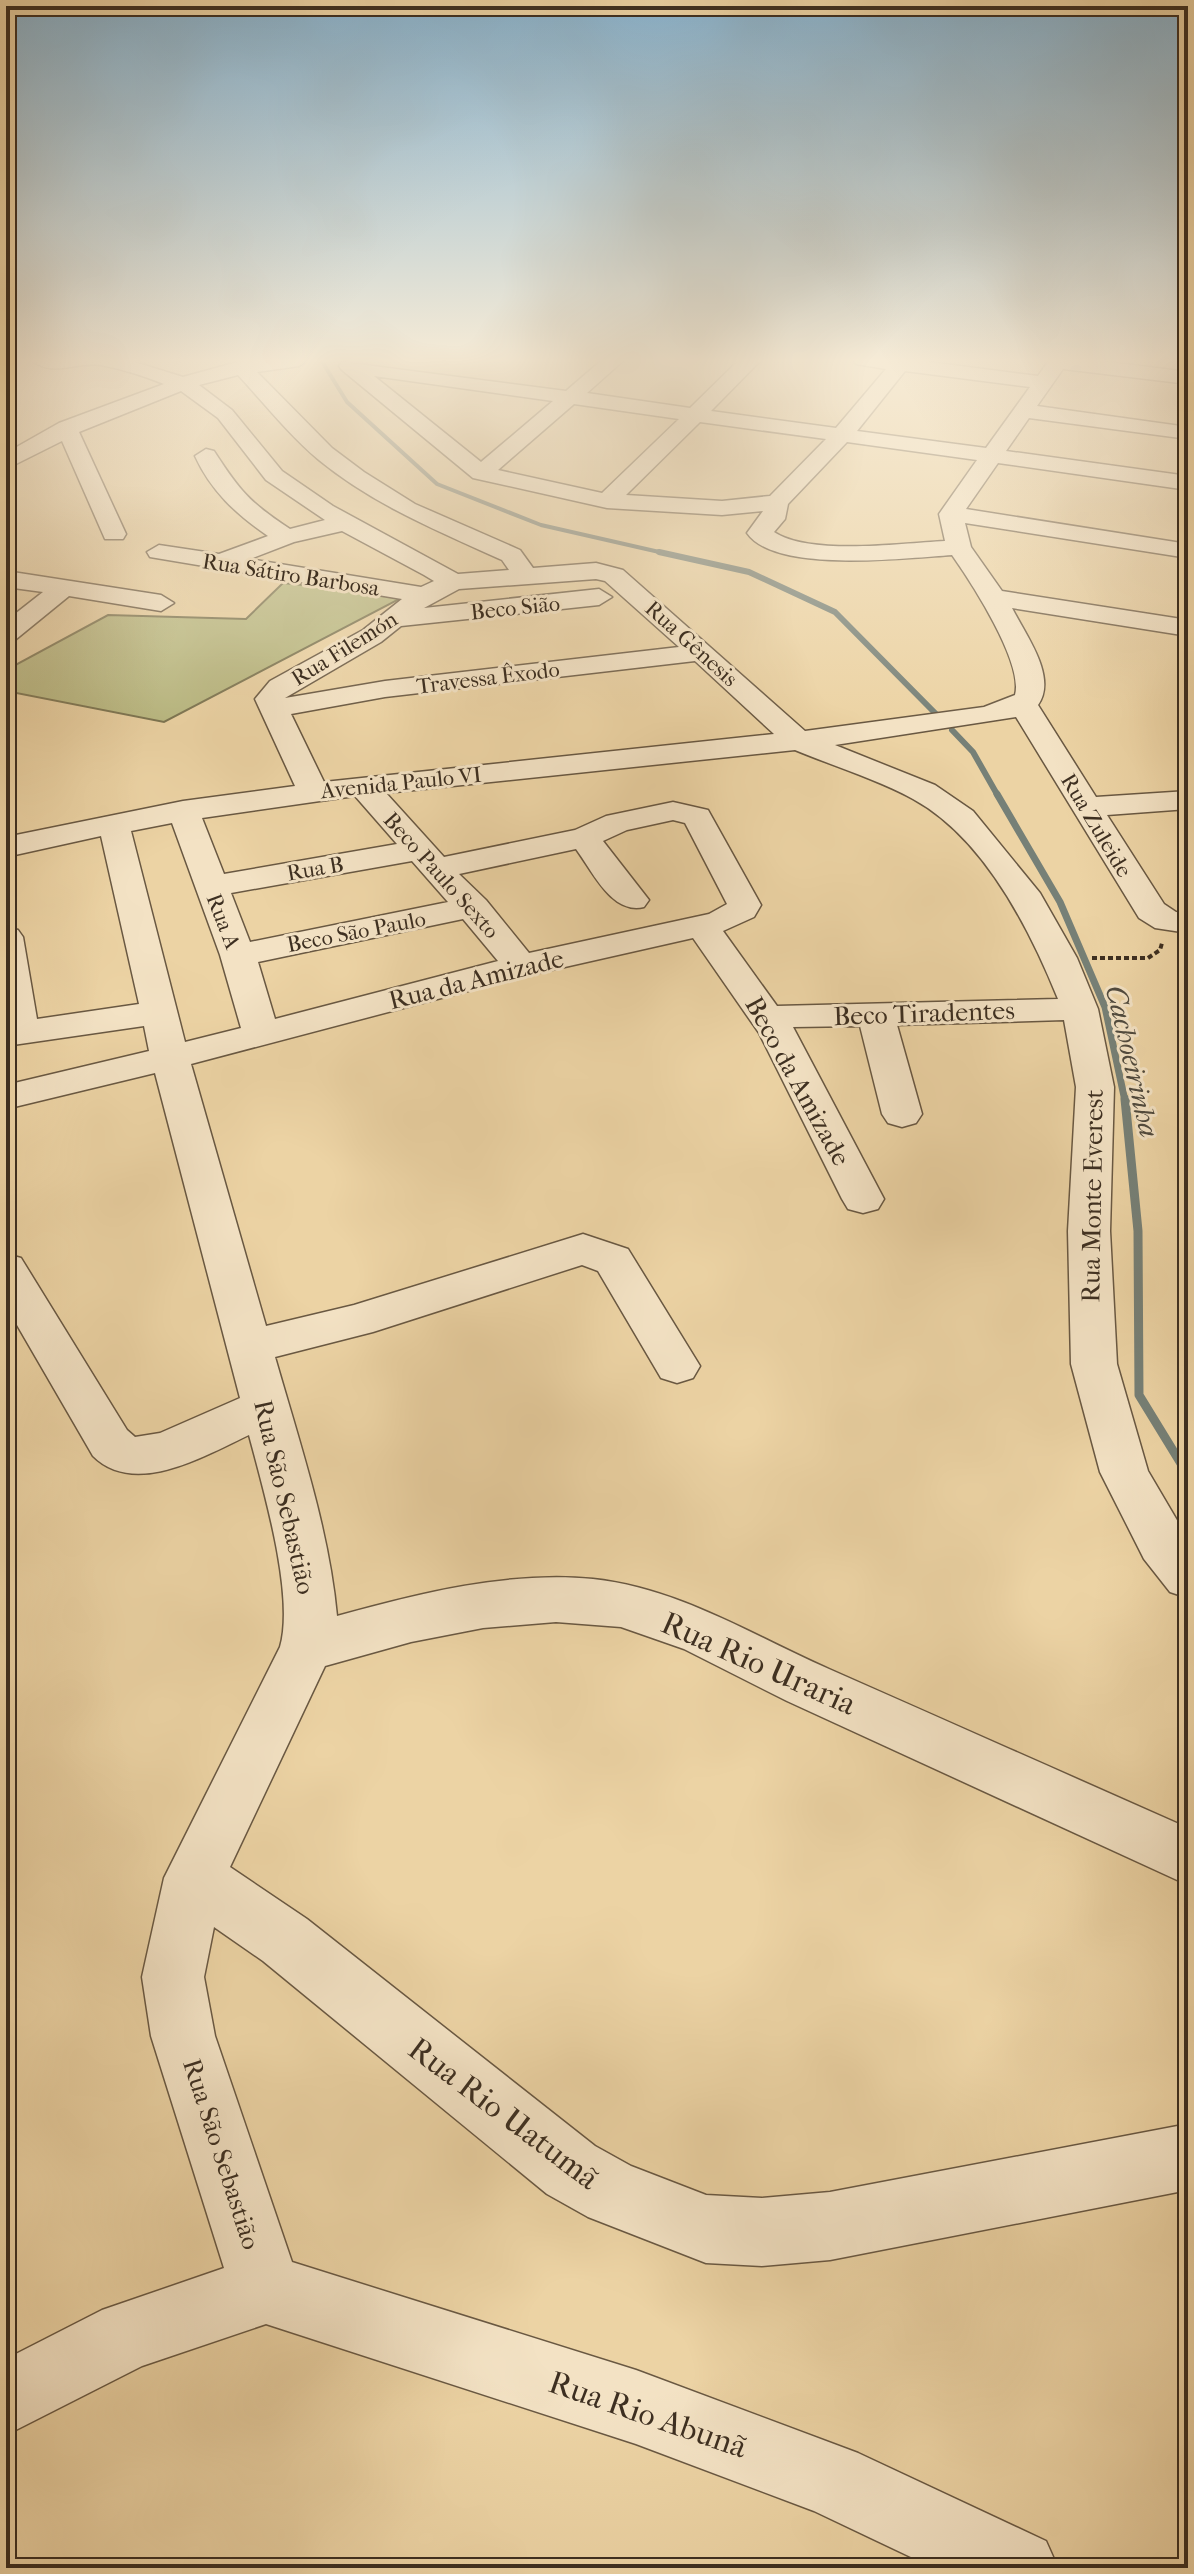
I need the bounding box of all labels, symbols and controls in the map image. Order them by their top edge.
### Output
street label: Rua Sátiro Barbosa [201,548,382,602]
street label: Beco Sião [469,590,561,626]
street label: Rua Gênesis [640,595,743,692]
street label: Rua Filemón [287,606,403,692]
street label: Travessa Êxodo [415,655,561,700]
street label: Avenida Paulo VI [318,762,483,804]
street label: Rua Zuleide [1055,769,1137,882]
street label: Beco Paulo Sexto [378,807,505,944]
street label: Rua B [285,851,346,887]
street label: Rua A [201,890,246,953]
street label: Beco São Paulo [285,906,428,958]
street label: Rua da Amizade [385,943,567,1016]
water label: Cachoeirinha [1099,982,1166,1140]
street label: Beco da Amizade [738,991,857,1171]
street label: Beco Tiradentes [833,995,1015,1032]
street label: Rua Monte Everest [1075,1088,1110,1303]
street label: Rua São Sebastião [247,1397,322,1597]
street label: Rua Rio Uraria [656,1604,863,1723]
street label: Rua Rio Uatumã [401,2030,607,2198]
street label: Rua São Sebastião [176,2055,267,2253]
street label: Rua Rio Abunã [544,2363,753,2466]

